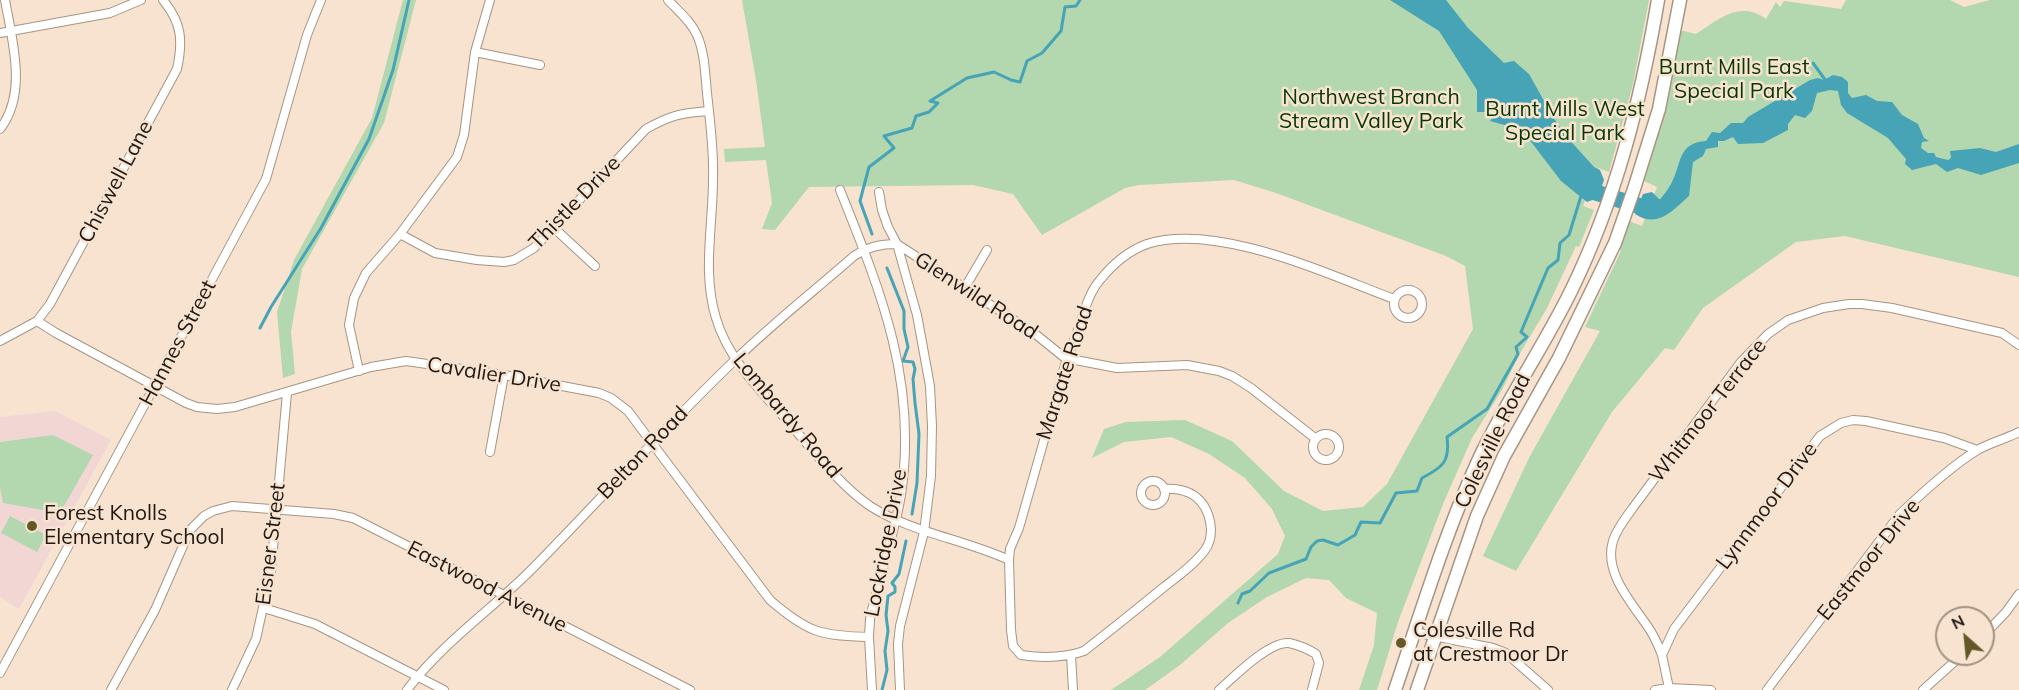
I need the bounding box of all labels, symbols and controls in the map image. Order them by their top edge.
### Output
park label: Burnt Mills East Special Park [1659,55,1809,105]
park label: Northwest Branch Stream Valley Park [1279,85,1463,135]
park label: Burnt Mills West Special Park [1485,97,1645,147]
street label: Chiswell Lane [73,117,159,247]
street label: Thistle Drive [524,151,626,255]
street label: Glenwild Road [910,247,1042,345]
street label: Hannes Street [134,276,222,410]
street label: Margate Road [1032,303,1098,443]
street label: Whitmoor Terrace [1644,334,1772,488]
street label: Lombardy Road [727,348,847,484]
street label: Cavalier Drive [425,352,563,398]
street label: Colesville Road [1450,370,1536,512]
street label: Belton Road [593,401,693,505]
street label: Lynnmoor Drive [1711,437,1823,575]
street label: Lockridge Drive [859,467,913,619]
street label: Eisner Street [251,482,291,606]
street label: Eastmoor Drive [1812,494,1926,626]
place label: Forest Knolls Elementary School [44,501,225,551]
marker: Forest Knolls Elementary School [25,519,39,533]
street label: Eastwood Avenue [403,536,571,638]
north arrow [1935,606,1995,666]
text: N [1948,610,1968,633]
place label: Colesville Rd at Crestmoor Dr [1413,618,1568,668]
marker: Colesville Rd at Crestmoor Dr [1394,636,1408,650]

